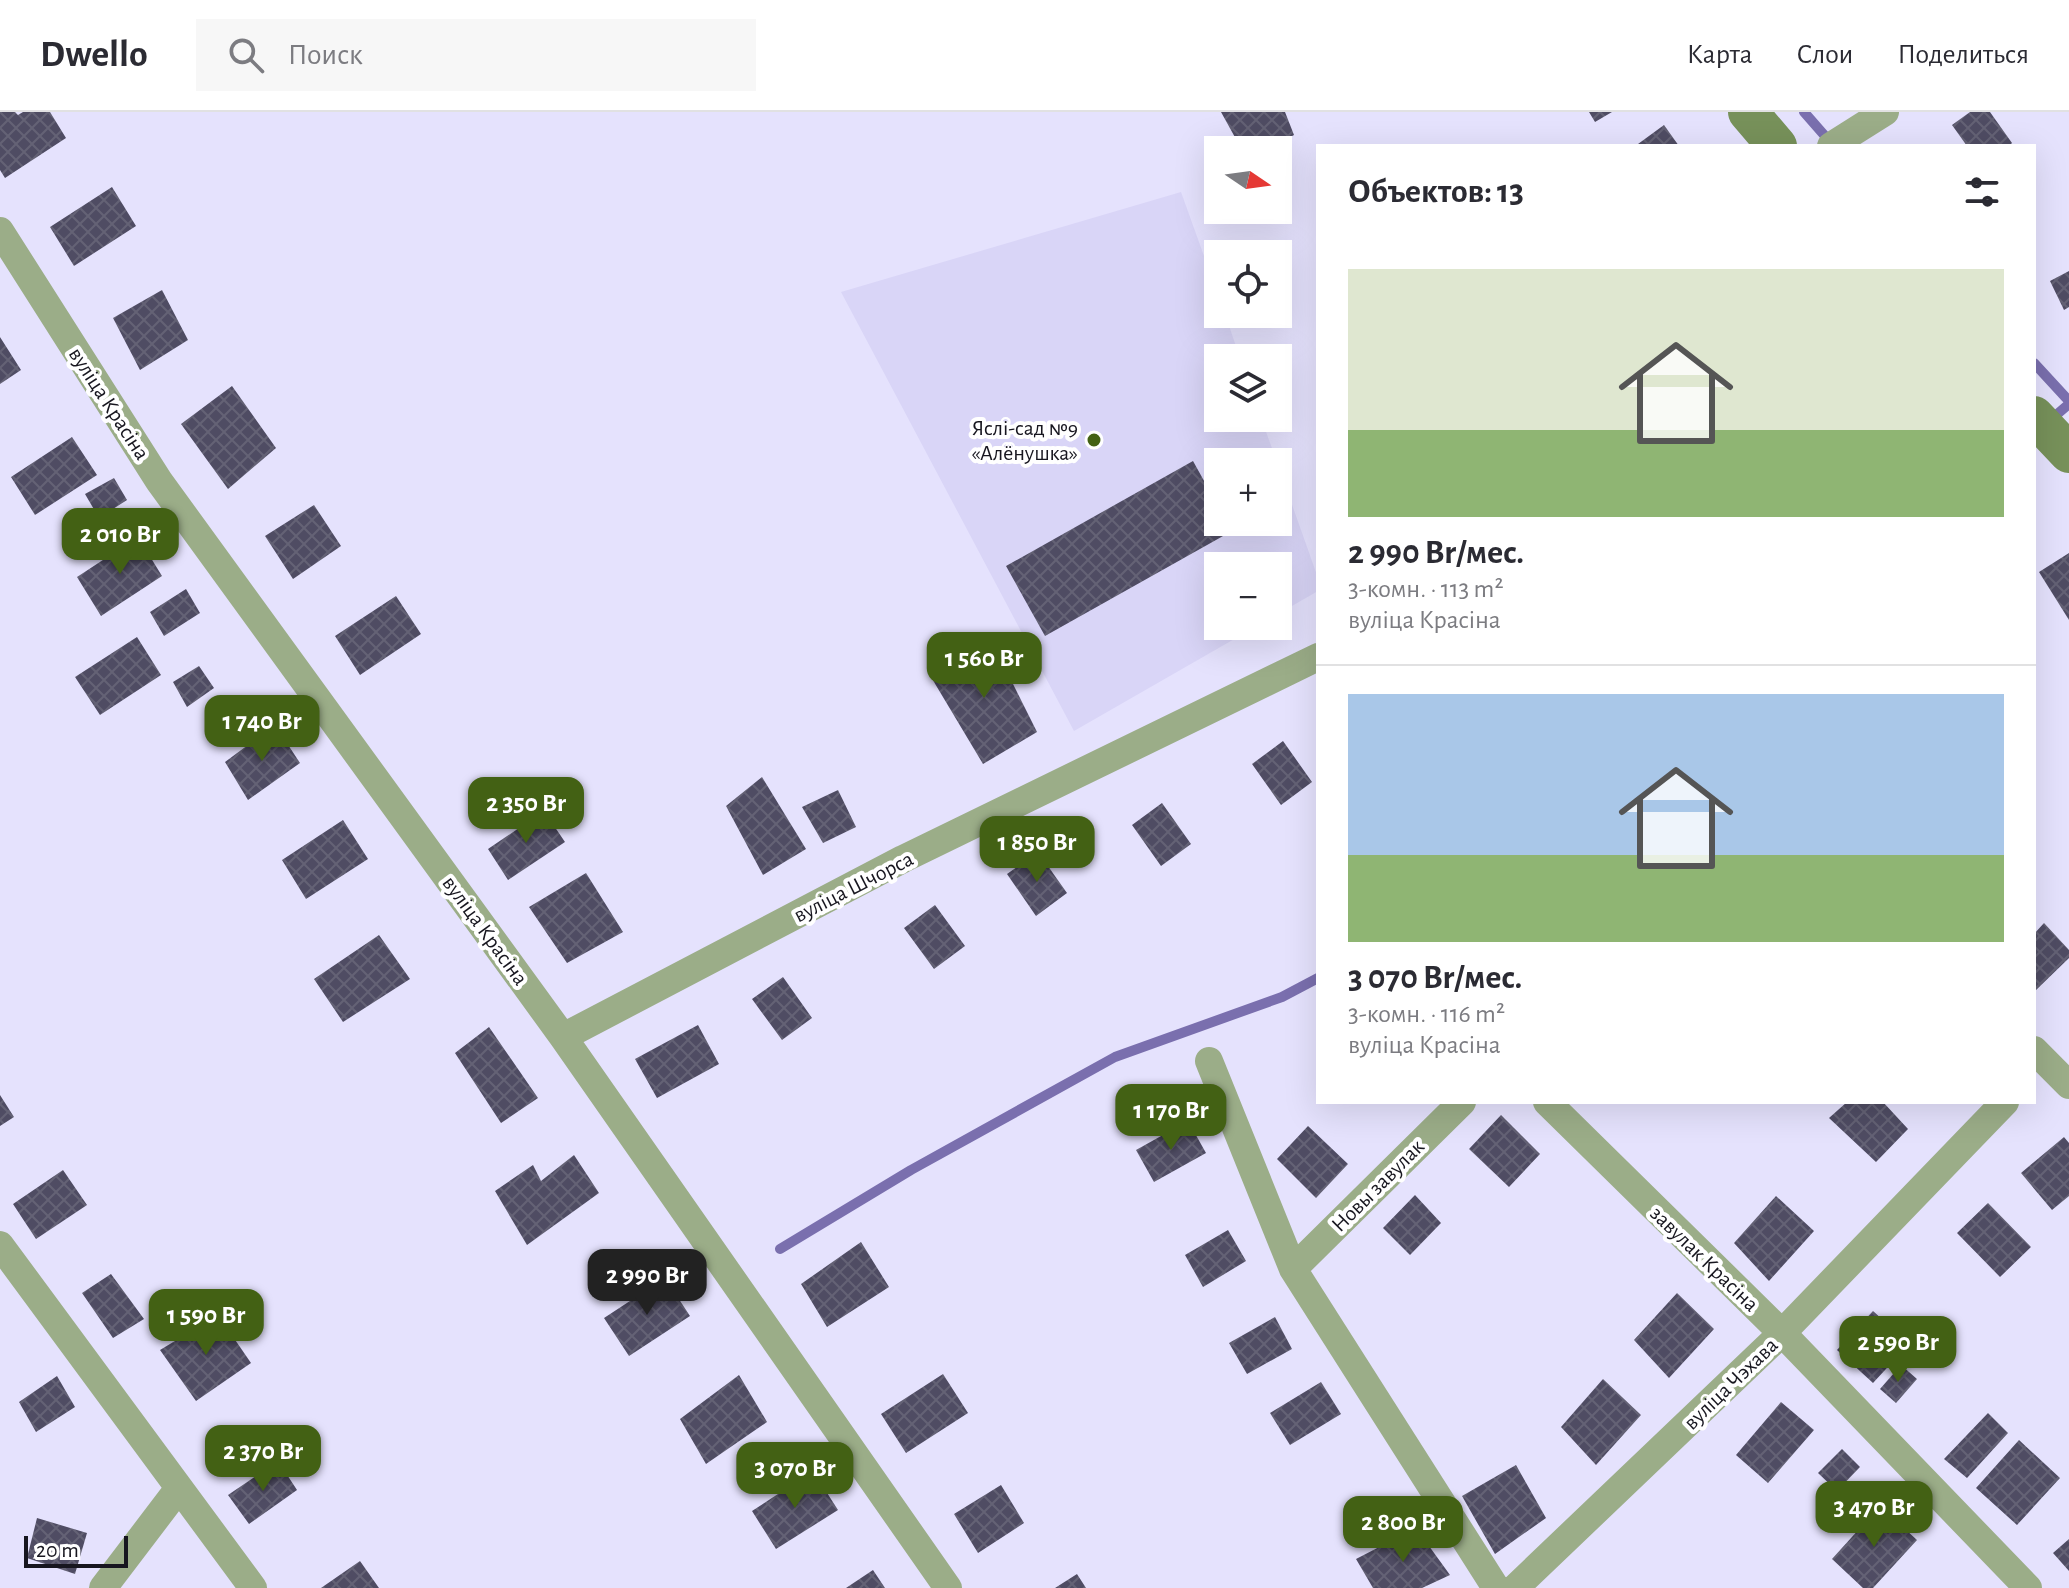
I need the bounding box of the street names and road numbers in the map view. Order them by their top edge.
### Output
street label: вуліца Красіна [65,343,154,464]
street label: вуліца Шчорса [790,847,917,926]
street label: вуліца Красіна [438,872,532,989]
street label: Новы завулак [1327,1135,1428,1236]
street label: завулак Красіна [1646,1202,1763,1316]
street label: вуліца Чэхава [1679,1334,1782,1434]

